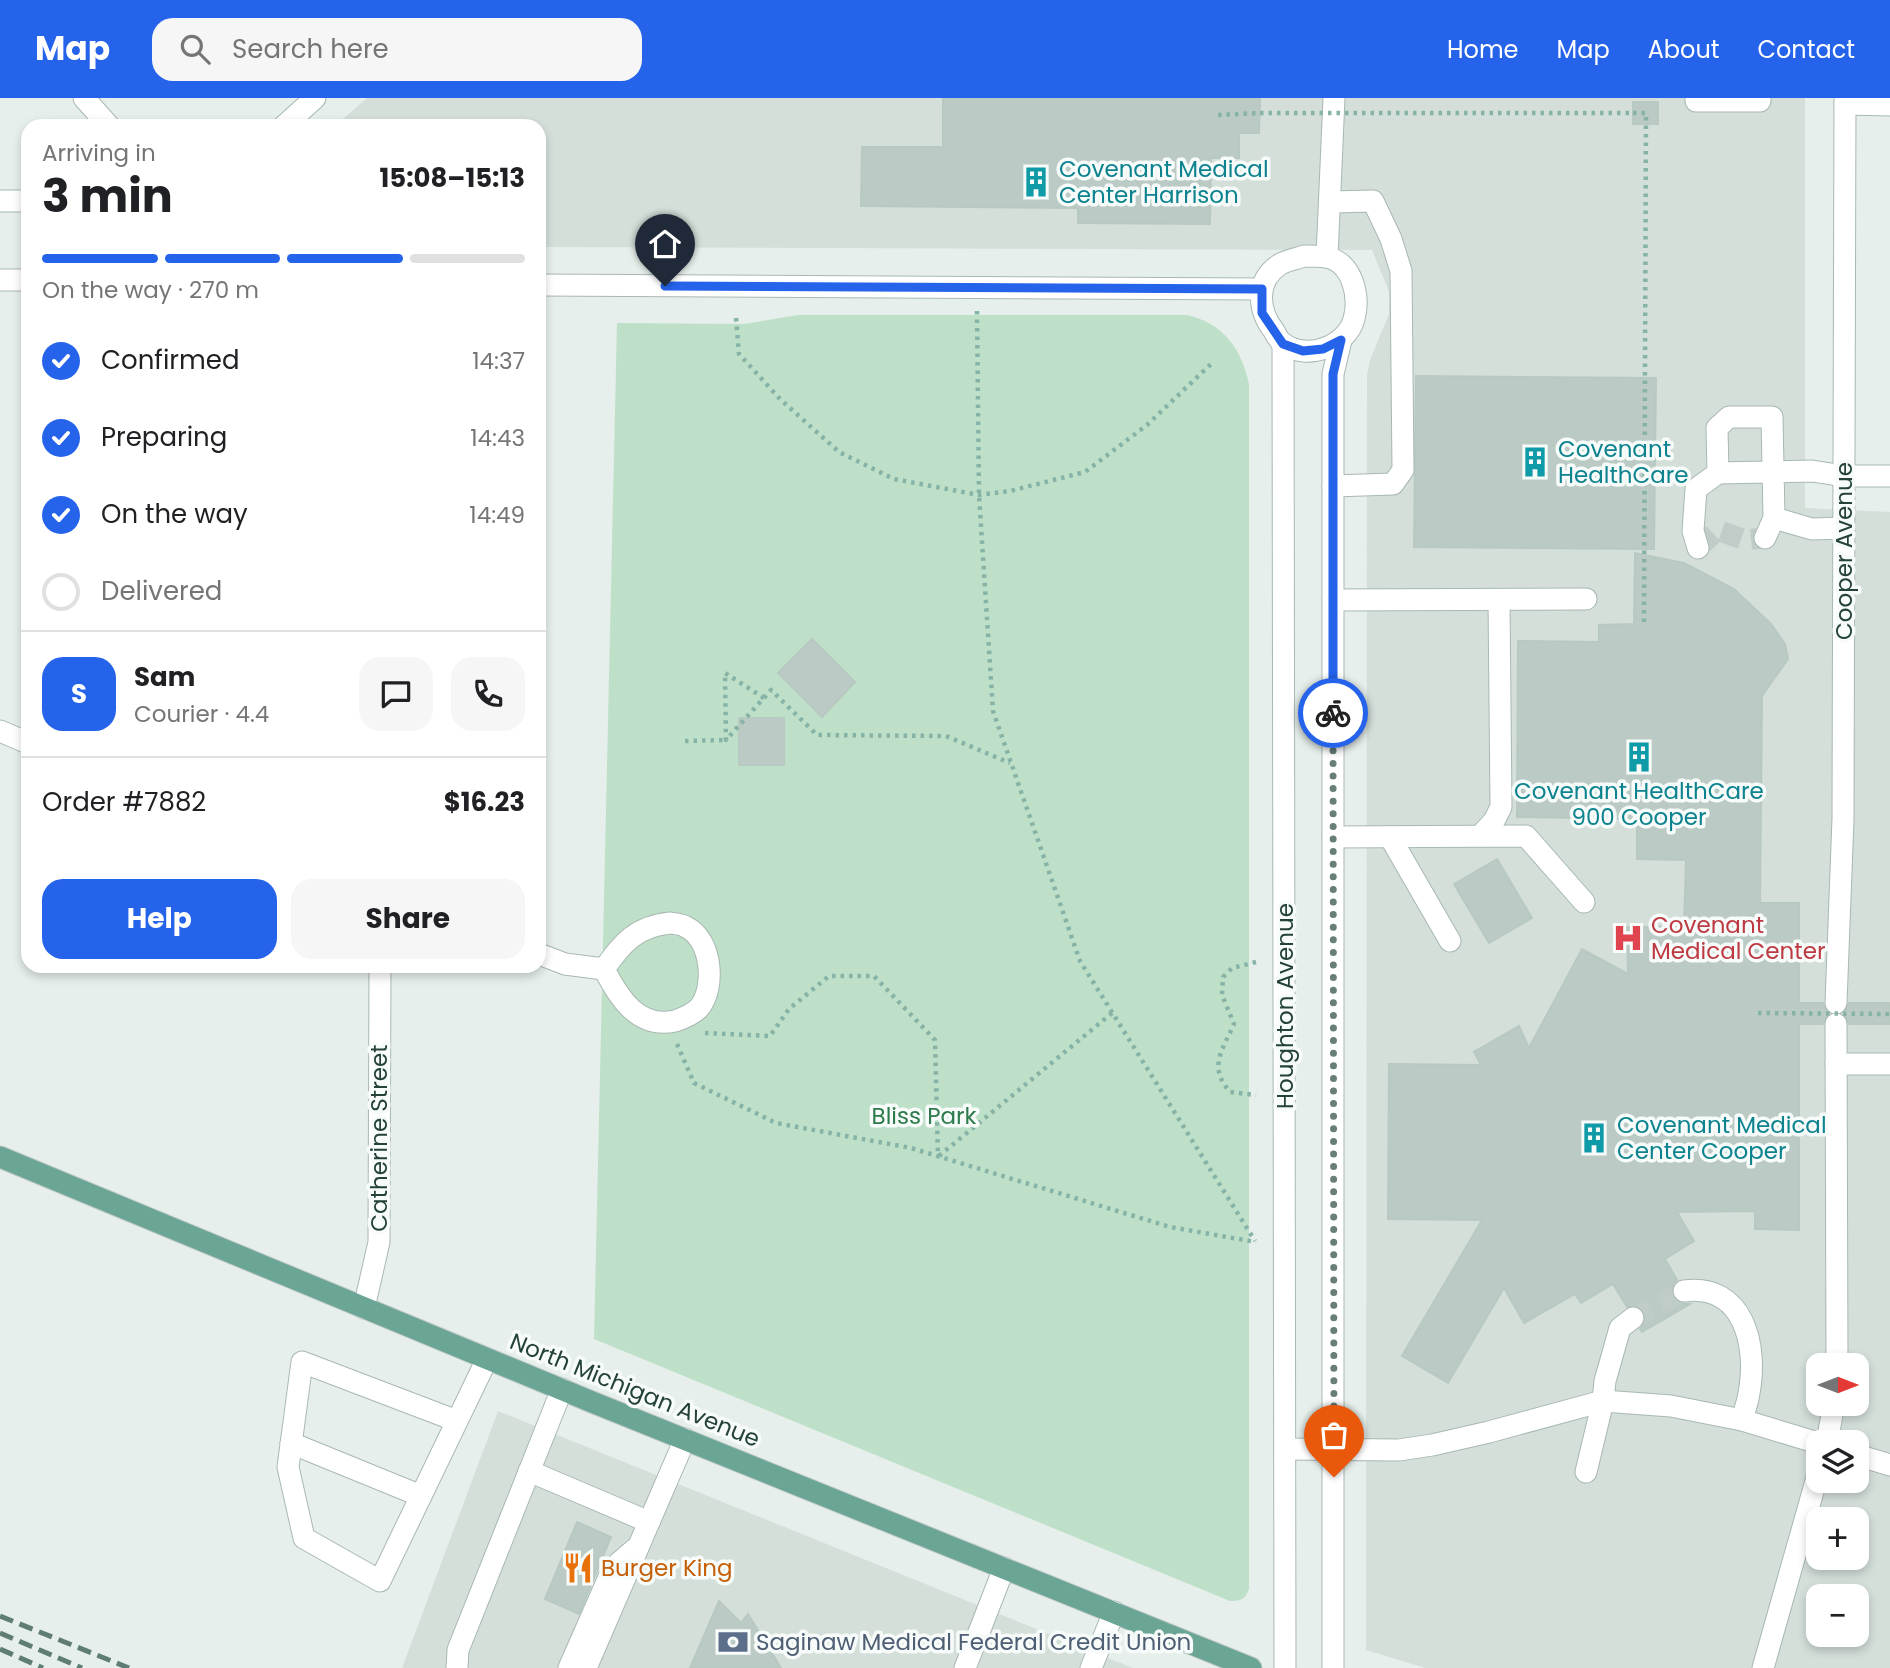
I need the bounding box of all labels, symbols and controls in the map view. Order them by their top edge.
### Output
search box [152,18,642,81]
text: Map [35,25,110,72]
icon: search [176,30,214,68]
text: Search here [232,31,389,67]
text: Home [1447,33,1519,66]
text: Map [1557,33,1610,66]
text: About [1648,33,1719,66]
text: Contact [1757,33,1855,66]
text: Arriving in [42,137,156,169]
place label: Covenant Medical Center Harrison [1059,153,1269,211]
text: 15:08–15:13 [380,160,525,196]
text: 3 min [42,164,173,228]
building icon: Covenant Medical Center Harrison [1019,165,1053,199]
pin [635,214,695,286]
icon: home [646,225,684,263]
text: On the way · 270 m [42,274,259,306]
icon: check [42,342,80,380]
text: Confirmed [101,342,239,378]
text: 14:37 [472,345,525,377]
icon: check [42,419,80,457]
text: Preparing [101,419,227,455]
text: 14:43 [470,422,525,454]
place label: Covenant HealthCare [1558,433,1689,491]
building icon: Covenant HealthCare [1518,445,1552,479]
street label: Cooper Avenue [1828,462,1860,640]
icon: check [42,496,80,534]
text: On the way [101,496,248,532]
text: 14:49 [469,499,525,531]
text: Delivered [101,573,222,609]
button: chat [359,657,433,731]
button: phone [451,657,525,731]
text: Sam [134,659,195,695]
text: S [71,676,87,712]
courier [1298,678,1368,748]
icon: bike [1314,694,1352,732]
text: Courier · 4.4 [134,698,269,730]
building icon: Covenant HealthCare 900 Cooper [1622,740,1656,774]
place label: Covenant HealthCare 900 Cooper [1514,775,1764,833]
text: Order #7882 [42,784,206,820]
text: $16.23 [444,784,525,820]
button: Help [42,879,277,959]
button: Share [291,879,525,959]
street label: Houghton Avenue [1269,903,1301,1109]
place label: Covenant Medical Center [1651,909,1826,967]
hospital icon: Covenant Medical Center [1611,921,1645,955]
street label: Catherine Street [363,1044,395,1232]
park label: Bliss Park [872,1100,977,1132]
place label: Covenant Medical Center Cooper [1617,1109,1827,1167]
building icon: Covenant Medical Center Cooper [1577,1121,1611,1155]
street label: North Michigan Avenue [505,1325,765,1455]
north arrow [1806,1353,1869,1416]
map controls [1806,1353,1869,1647]
pin [1304,1405,1364,1477]
icon: bag [1315,1416,1353,1454]
button: layers [1806,1430,1869,1493]
button: + [1806,1507,1869,1570]
restaurant icon: Burger King [561,1551,595,1585]
place label: Burger King [601,1552,733,1584]
button: − [1806,1584,1869,1647]
bank icon: Saginaw Medical Federal Credit Union [716,1625,750,1659]
place label: Saginaw Medical Federal Credit Union [756,1626,1191,1658]

